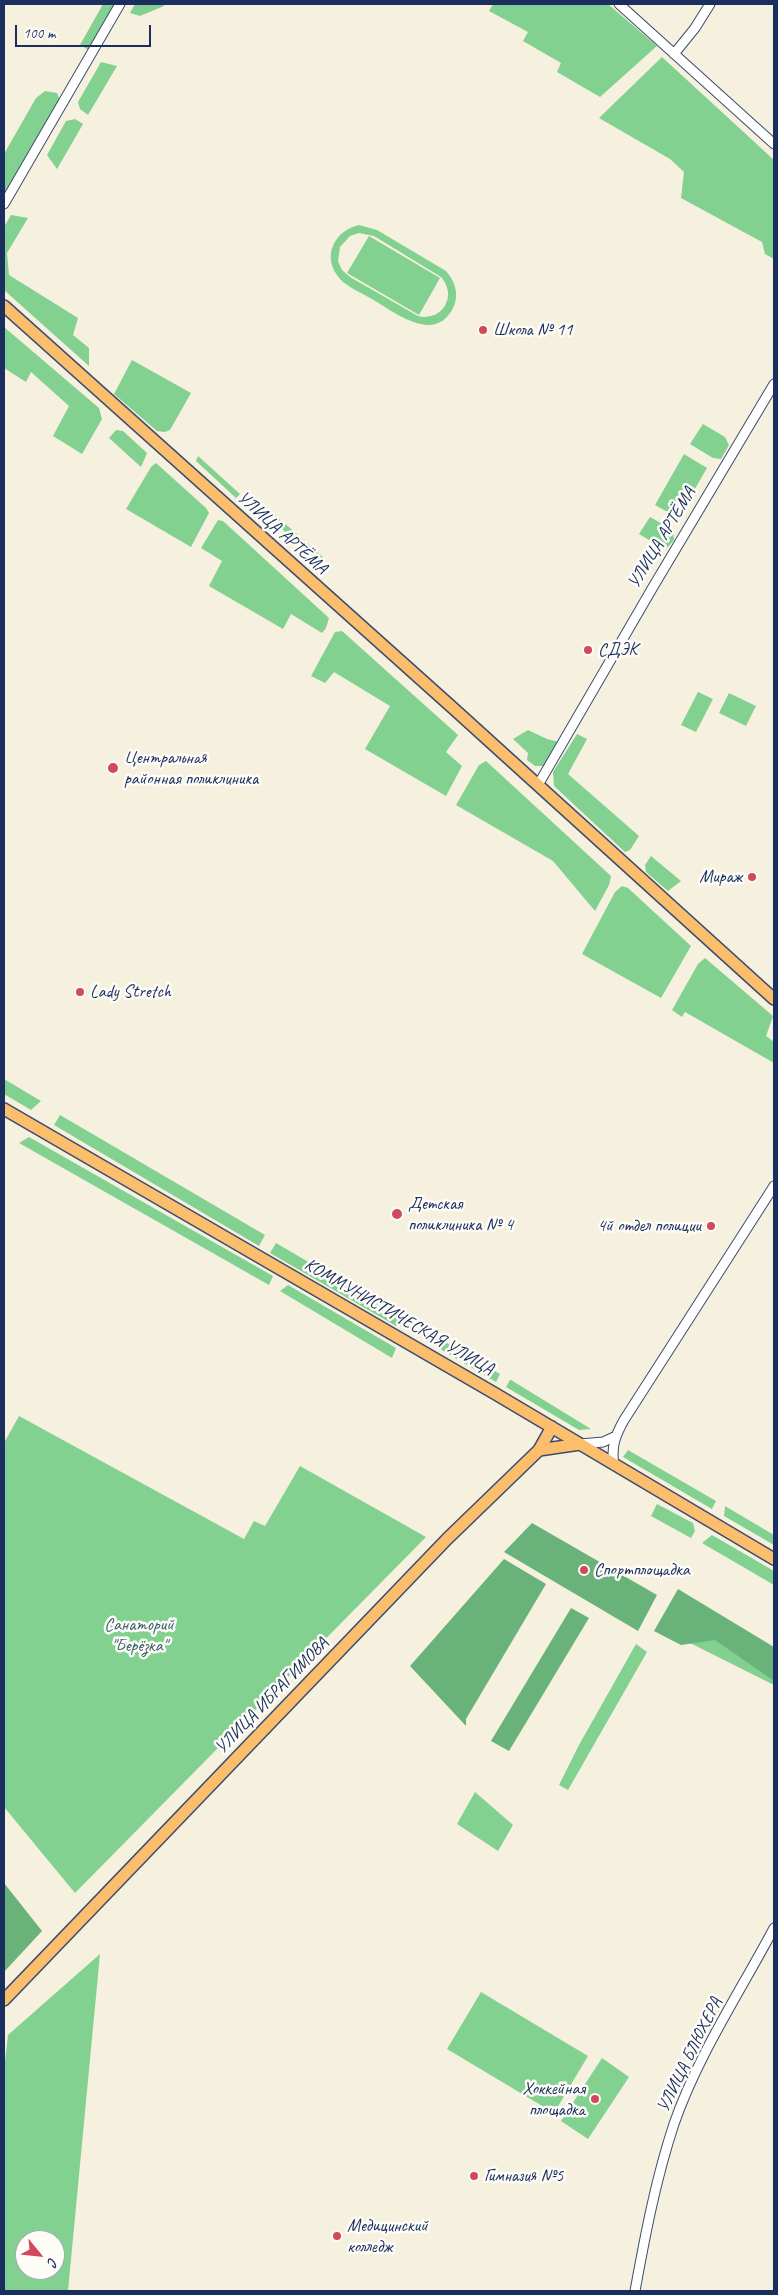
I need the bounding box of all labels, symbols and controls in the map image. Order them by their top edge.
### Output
scale bar [18,15,154,47]
text: 100 m [23,24,55,43]
place label: Школа № 11 [493,319,572,341]
marker: Школа № 11 [477,324,489,336]
street label: УЛИЦА АРТЁМА [623,484,701,592]
street label: УЛИЦА АРТЁМА [232,487,332,579]
place label: СДЭК [598,639,637,661]
marker: СДЭК [582,644,594,656]
place label: Центральная районная поликлиника [124,747,258,790]
marker: Центральная районная поликлиника [106,761,120,775]
place label: Мираж [699,866,742,888]
marker: Мираж [746,871,758,883]
place label: Lady Stretch [90,981,171,1003]
marker: Lady Stretch [74,986,86,998]
place label: Детская поликлиника № 4 [408,1193,513,1236]
marker: Детская поликлиника № 4 [390,1207,404,1221]
place label: 4й отдел полиции [597,1215,701,1237]
marker: 4й отдел полиции [705,1220,717,1232]
street label: КОММУНИСТИЧЕСКАЯ УЛИЦА [301,1254,497,1380]
place label: Спортплощадка [594,1559,690,1581]
marker: Спортплощадка [578,1564,590,1576]
park label: Санаторий "Берёзка" [104,1614,174,1656]
street label: УЛИЦА ИБРАГИМОВА [211,1633,333,1759]
street label: УЛИЦА БЛЮХЕРА [653,1994,727,2116]
place label: Хоккейная площадка [522,2078,585,2120]
marker: Хоккейная площадка [589,2093,601,2105]
place label: Гимназия №5 [484,2165,563,2187]
marker: Гимназия №5 [468,2170,480,2182]
place label: Медицинский колледж [347,2215,428,2258]
north arrow [15,2230,65,2280]
marker: Медицинский колледж [331,2230,343,2242]
text: С [44,2255,62,2269]

